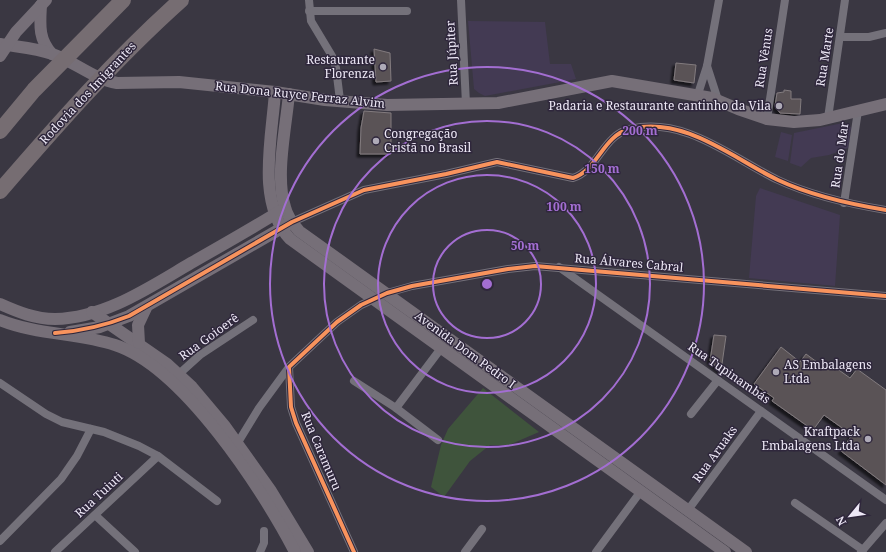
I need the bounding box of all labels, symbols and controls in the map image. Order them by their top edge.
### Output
street label: Rua Júpiter [441,20,462,86]
street label: Rua Marte [811,26,838,88]
street label: Rua Vênus [750,27,777,89]
street label: Rodovia dos Imigrantes [36,38,140,148]
place label: Restaurante Florenza [306,51,375,82]
marker: Restaurante Florenza [378,62,388,72]
street label: Rua Dona Ruyce Ferraz Alvim [214,77,386,112]
place label: Padaria e Restaurante cantinho da Vila [548,97,771,114]
marker: Padaria e Restaurante cantinho da Vila [774,101,784,111]
street label: Rua do Mar [826,121,853,189]
text: 200 m [622,122,658,139]
place label: Congregação Cristã no Brasil [384,125,471,156]
marker: Congregação Cristã no Brasil [371,136,381,146]
text: 150 m [584,160,620,177]
text: 100 m [546,198,582,215]
text: 50 m [511,237,539,254]
street label: Rua Álvares Cabral [574,249,684,276]
centre of rings [480,277,494,291]
street label: Avenida Dom Pedro I [411,307,519,392]
street label: Rua Goioerê [175,309,242,364]
street label: Rua Tupinambás [685,338,774,407]
place label: AS Embalagens Ltda [784,356,872,387]
marker: AS Embalagens Ltda [771,367,781,377]
street label: Rua Caramuru [297,409,346,493]
street label: Rua Aruaks [688,422,741,486]
place label: Kraftpack Embalagens Ltda [762,423,861,454]
marker: Kraftpack Embalagens Ltda [863,434,873,444]
street label: Rua Tuiuti [71,468,126,521]
north arrow [830,496,870,536]
text: N [832,513,849,529]

